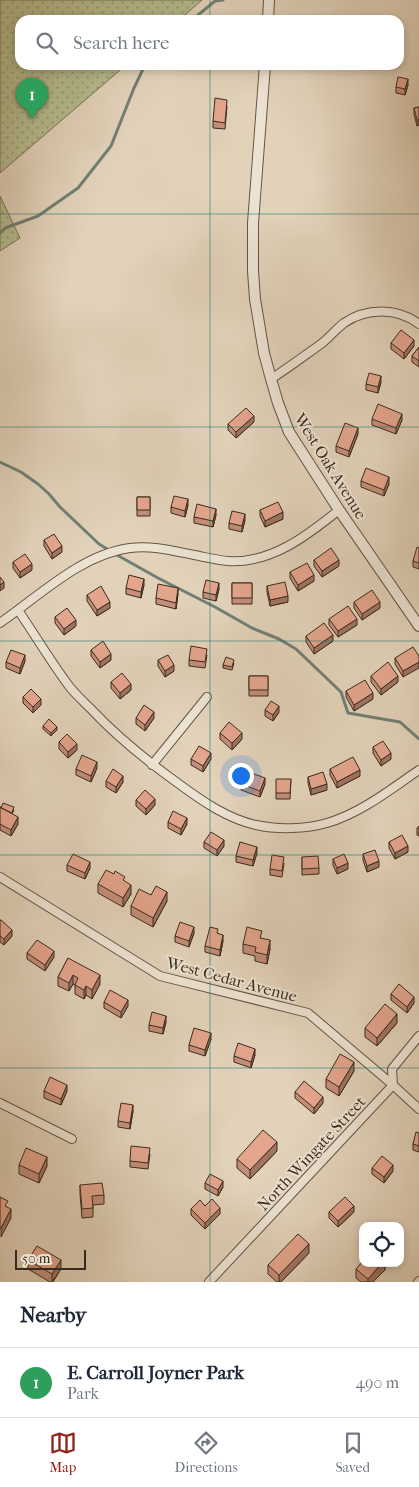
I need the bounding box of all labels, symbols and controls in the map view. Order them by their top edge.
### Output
search box [15,15,404,70]
icon: search [33,29,61,57]
text: Search here [73,32,169,54]
pin: 1 [16,78,48,119]
street label: West Oak Avenue [290,409,371,523]
your location [228,763,254,789]
street label: West Cedar Avenue [164,953,299,1006]
street label: North Wingate Street [253,1092,370,1215]
map controls [359,1222,404,1267]
button: locate [359,1222,404,1267]
scale bar [15,1247,86,1270]
text: 50 m [22,1250,50,1267]
text: Nearby [20,1303,86,1327]
text: E. Carroll Joyner Park [67,1362,244,1384]
text: 1 [33,1373,39,1392]
text: 490 m [356,1373,399,1392]
text: Park [67,1384,99,1403]
tab: Map [49,1429,77,1476]
tab: Directions [175,1429,238,1476]
tab: Saved [335,1429,370,1476]

